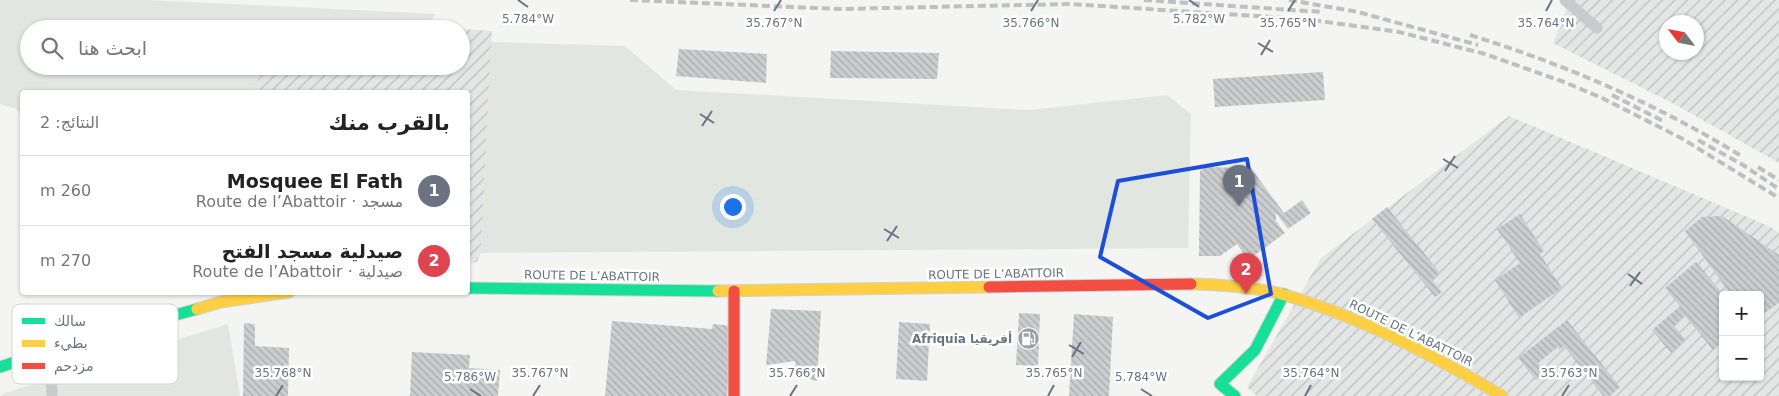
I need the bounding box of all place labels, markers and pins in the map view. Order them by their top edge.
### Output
pin: 1 [1223,165,1255,206]
pin: 2 [1230,253,1262,294]
fuel station icon: Afriquia أفريقيا [1016,327,1040,351]
place label: Afriquia أفريقيا [912,331,1012,346]

